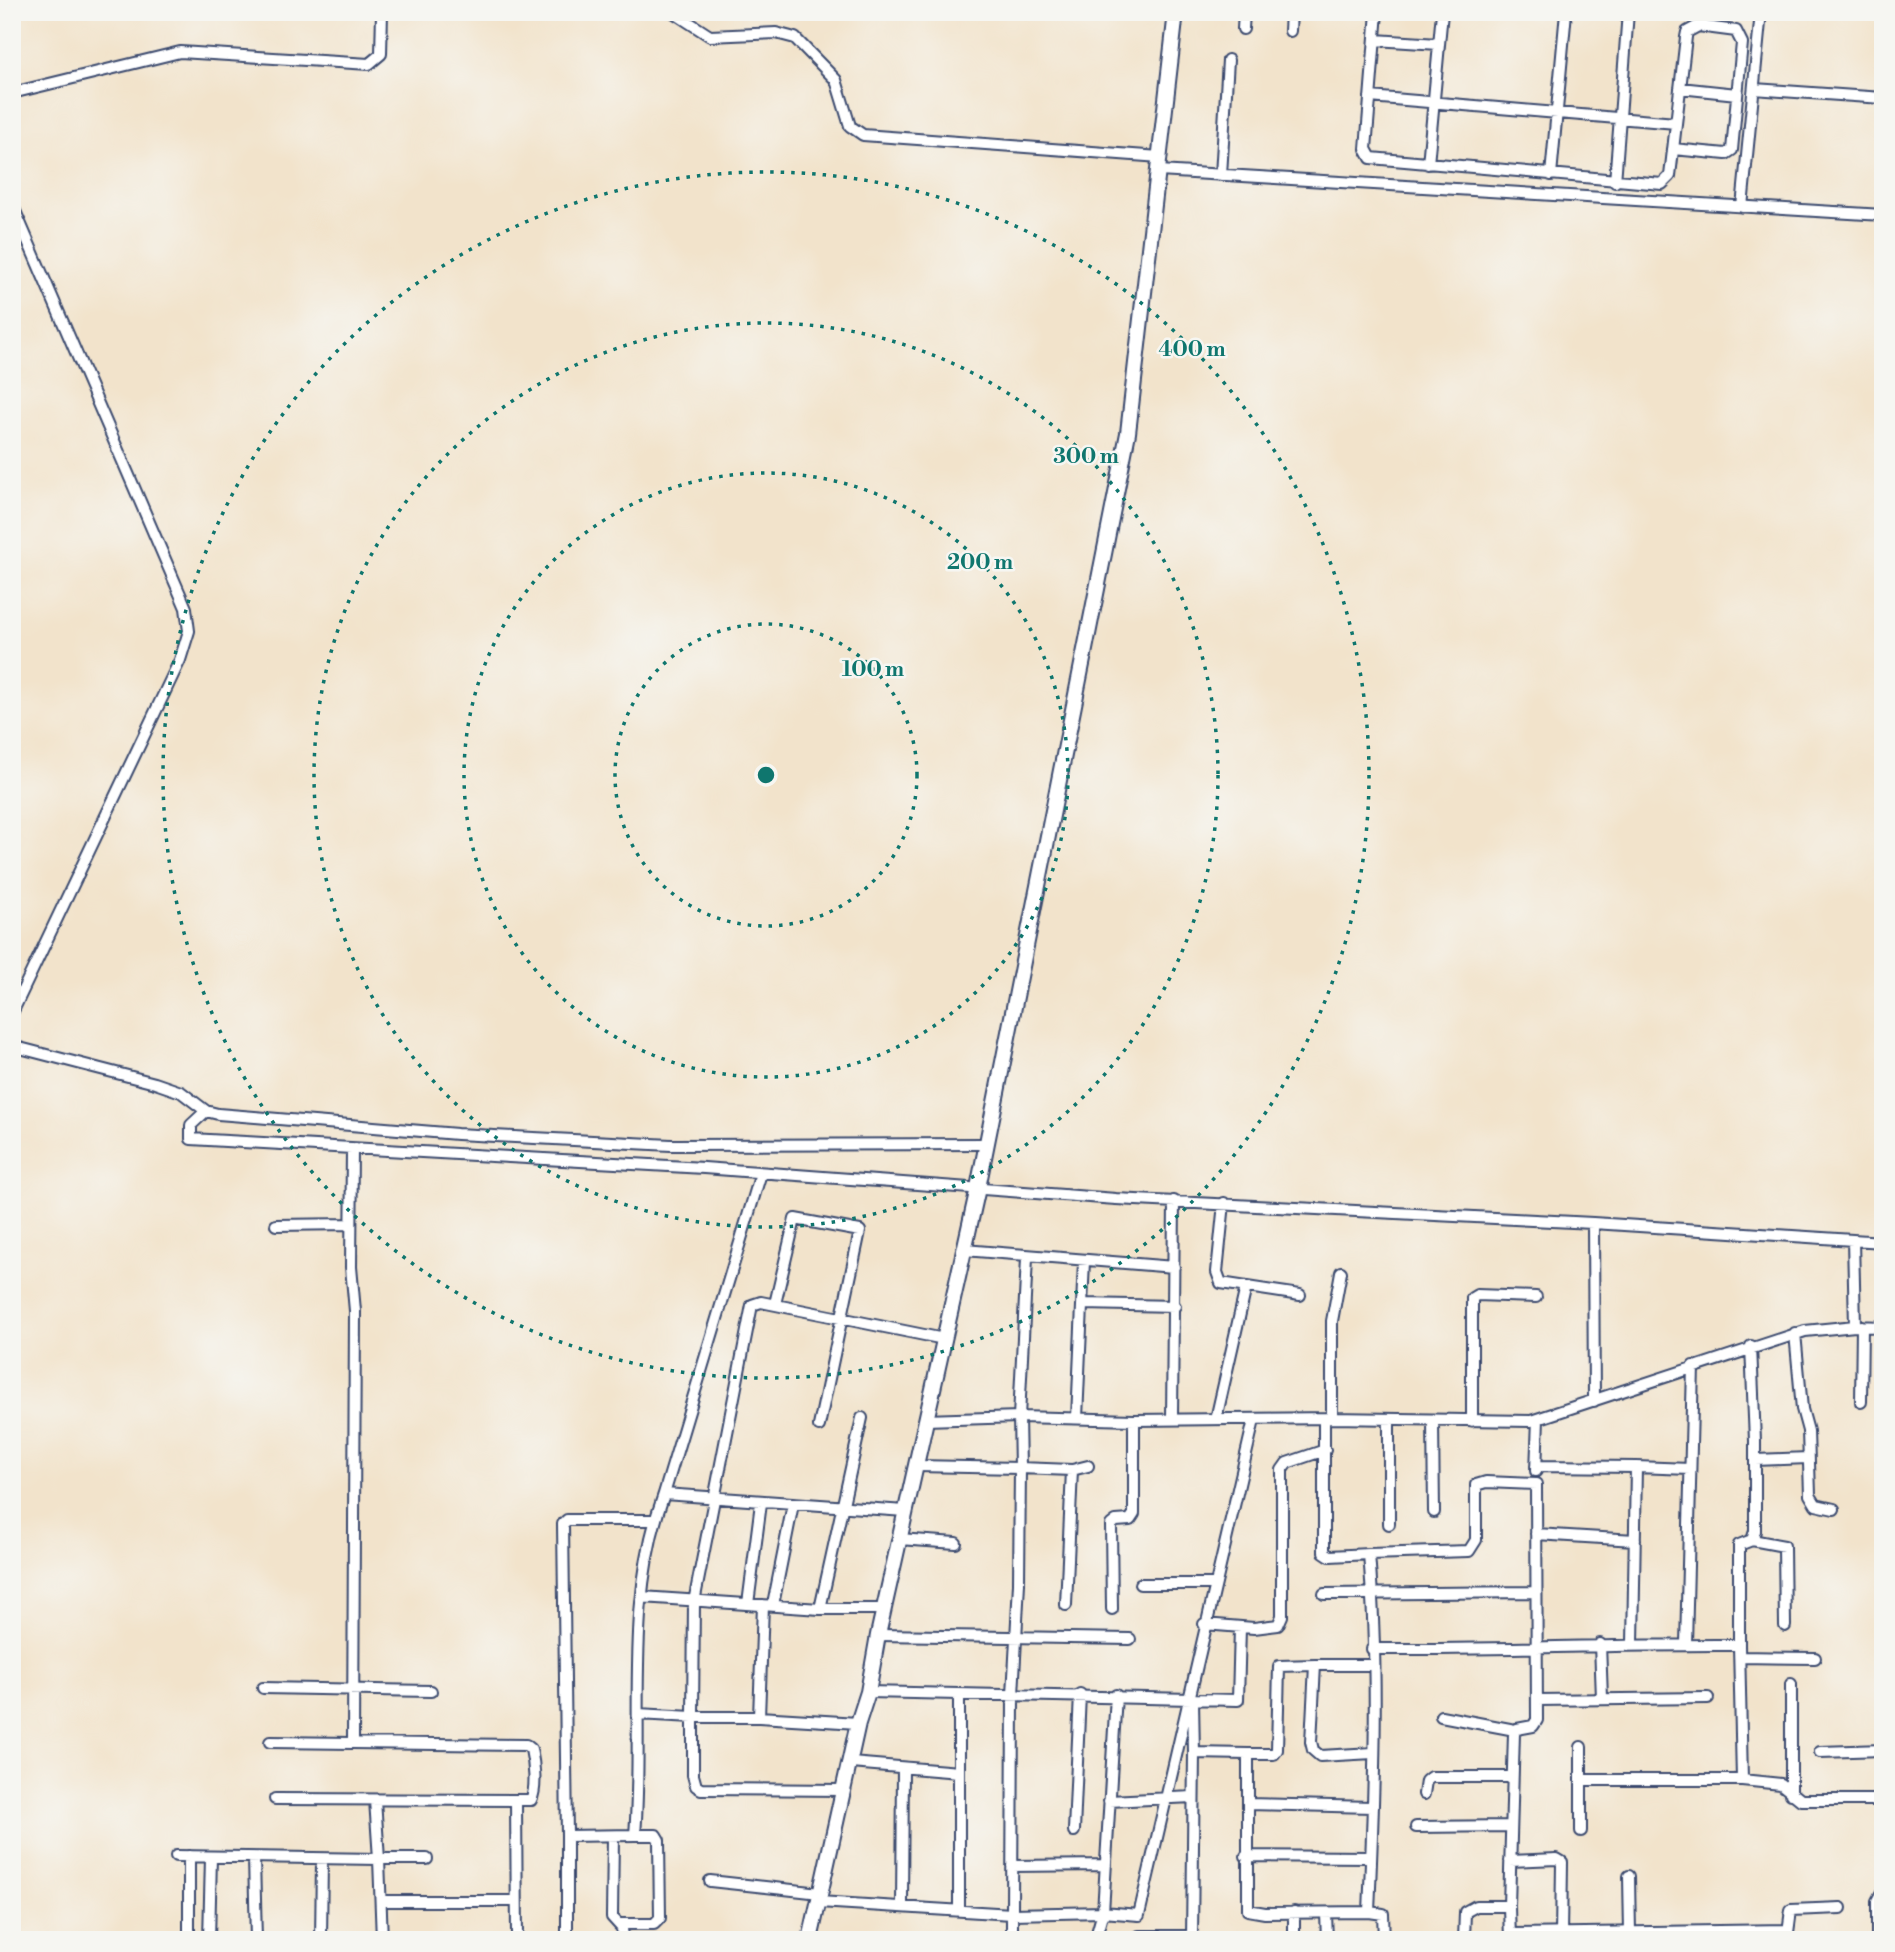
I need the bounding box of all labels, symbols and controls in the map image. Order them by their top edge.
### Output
text: 400 m [1158,337,1226,363]
text: 300 m [1053,444,1119,470]
text: 200 m [947,550,1013,576]
text: 100 m [842,657,904,683]
centre of rings [754,763,778,787]

